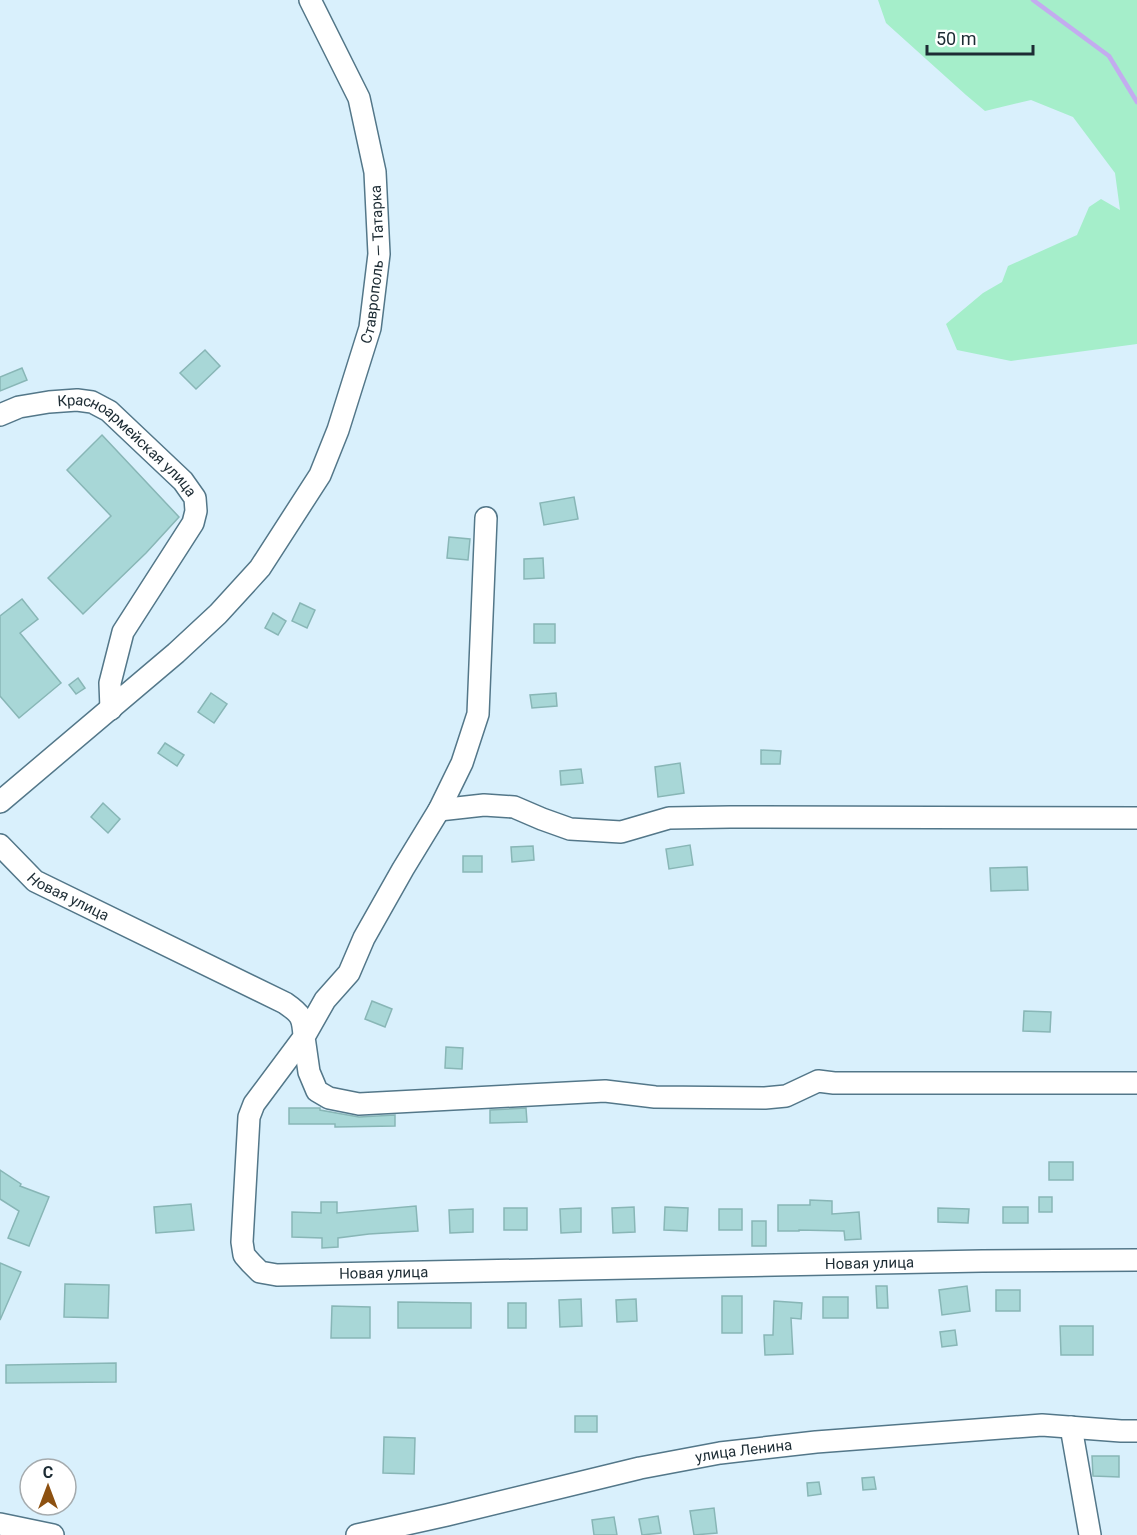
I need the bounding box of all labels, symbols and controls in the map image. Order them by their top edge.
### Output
scale bar [927,18,1034,56]
text: 50 m [936,28,976,49]
street label: Ставрополь — Татарка [357,185,388,346]
street label: Красноармейская улица [57,391,200,500]
street label: Новая улица [23,869,112,925]
street label: Новая улица [825,1253,914,1273]
street label: Новая улица [339,1263,428,1283]
street label: улица Ленина [694,1436,793,1466]
north arrow [18,1457,78,1517]
text: С [43,1463,53,1482]

